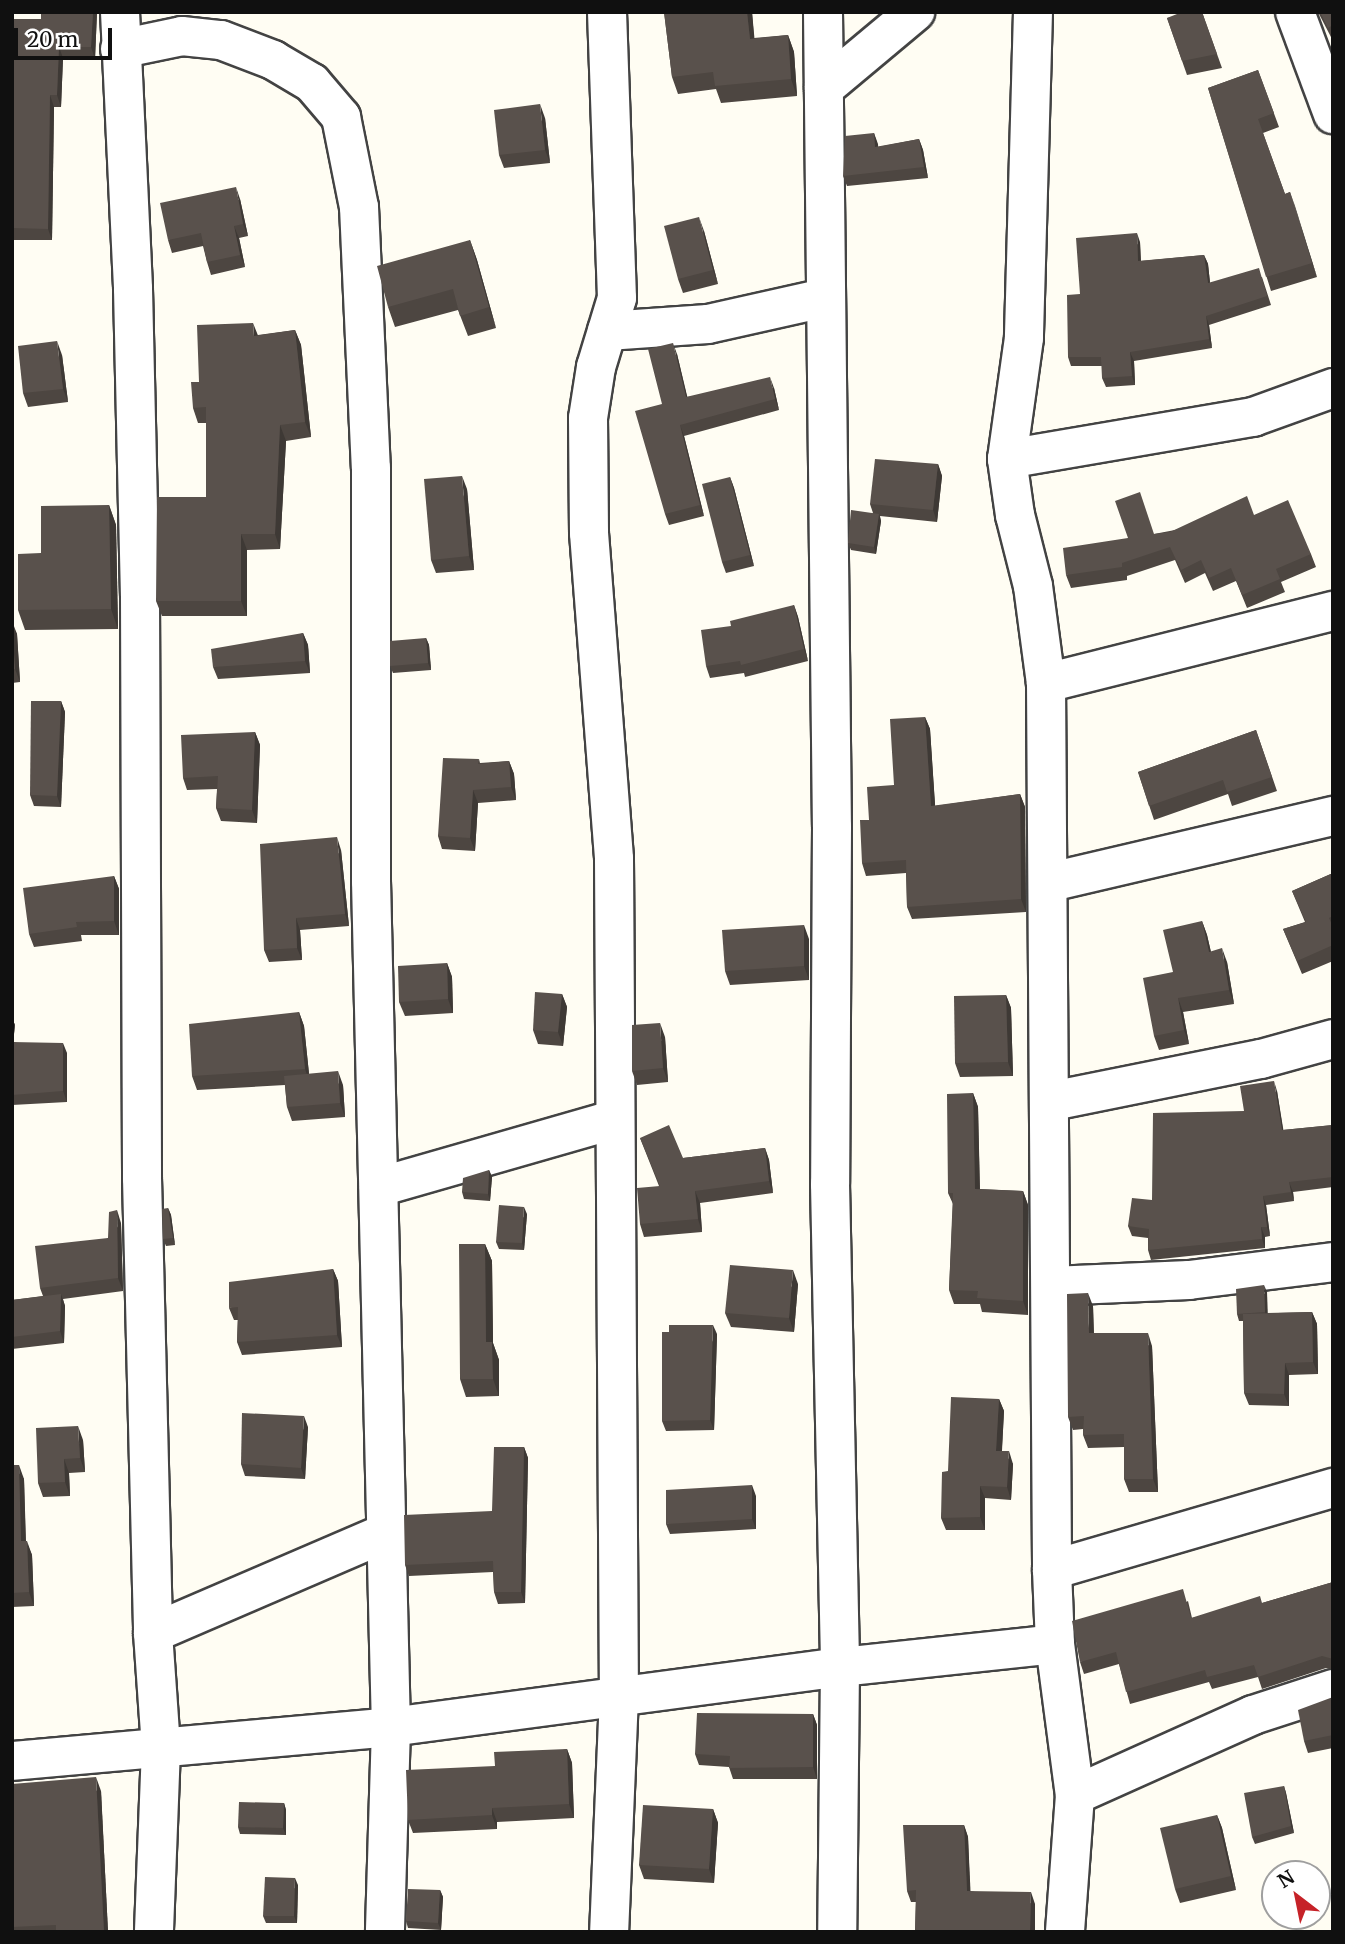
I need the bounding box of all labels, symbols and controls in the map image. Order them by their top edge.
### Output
scale bar [18,14,116,58]
text: 20 m [27,26,78,53]
north arrow [1261,1860,1331,1930]
text: N [1273,1865,1299,1893]

